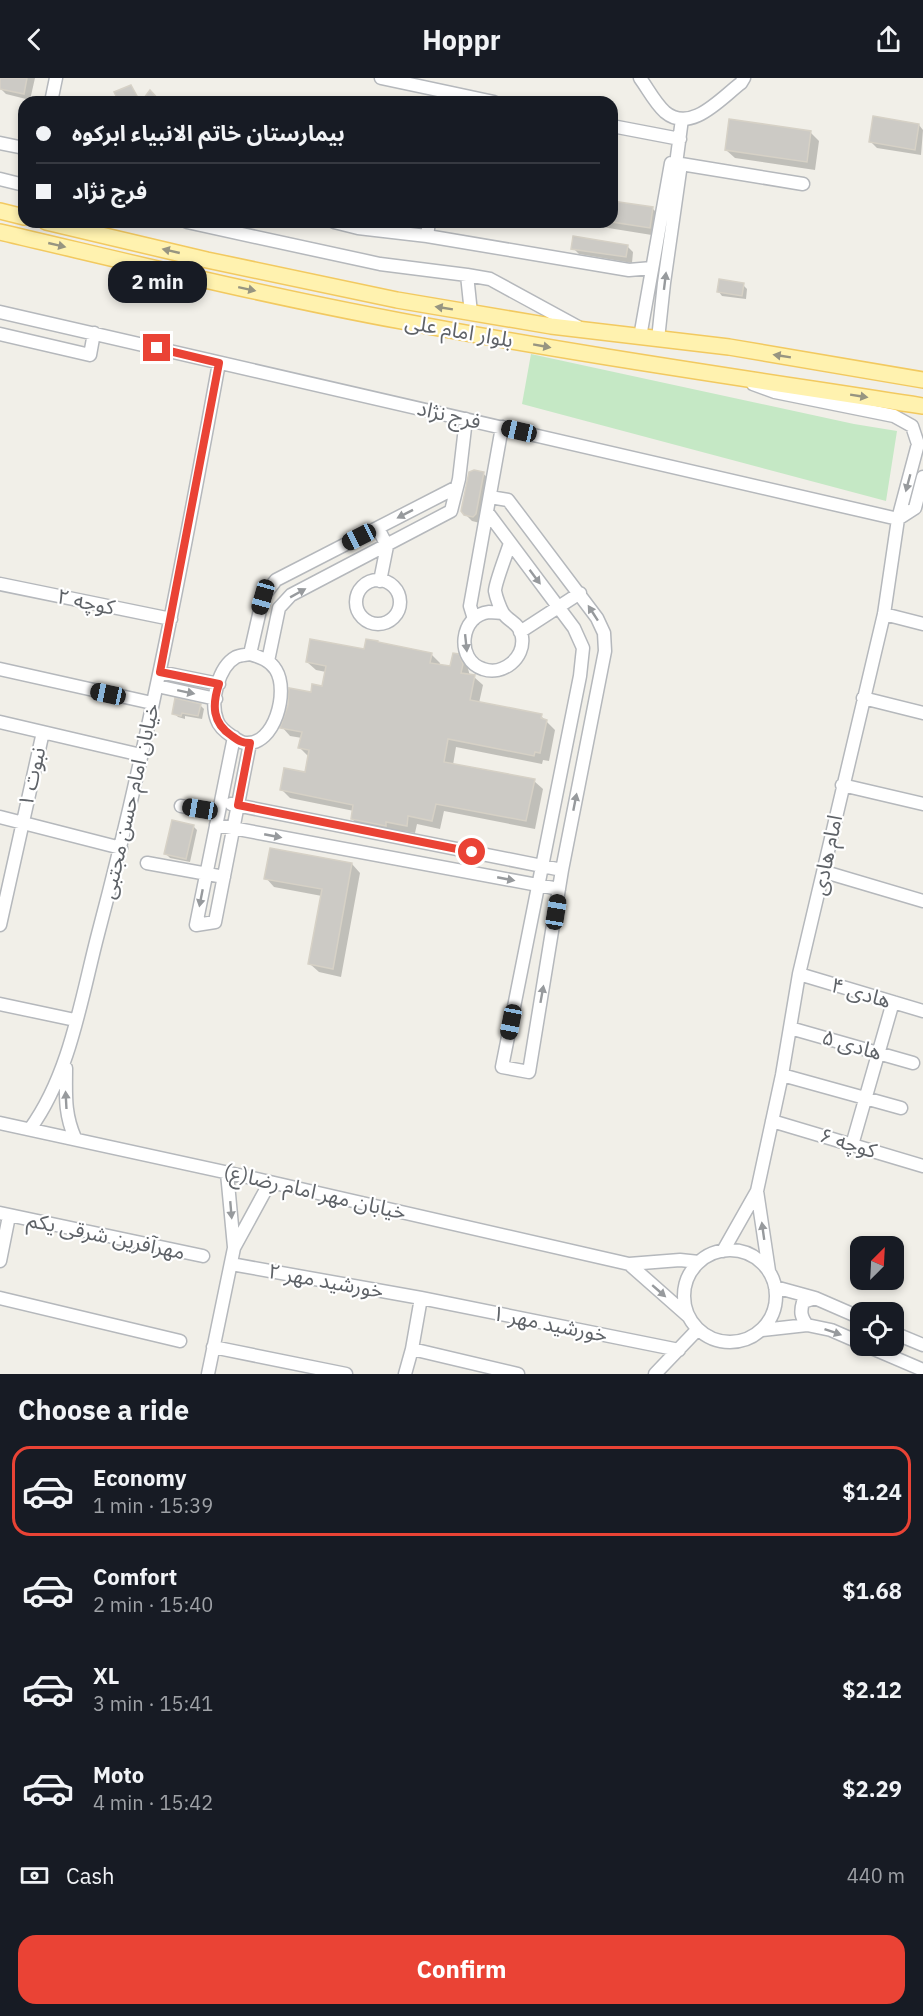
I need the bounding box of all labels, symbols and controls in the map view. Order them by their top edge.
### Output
text: Hoppr [422,22,501,57]
icon: back [18,23,51,56]
icon: share [872,23,905,56]
text: بیمارستان خاتم الانبیاء ابرکوه [72,118,345,147]
text: فرج نژاد [72,176,147,205]
one-way arrow [48,241,66,251]
one-way arrow [162,246,180,256]
callout: 2 min [108,261,207,303]
text: 2 min [131,268,184,295]
one-way arrow [660,271,669,290]
one-way arrow [238,285,257,294]
one-way arrow [434,303,453,312]
street label: بلوار امام علی [402,307,515,356]
route end [143,334,170,361]
one-way arrow [532,342,551,351]
one-way arrow [773,352,792,361]
one-way arrow [849,392,868,401]
street label: فرج نژاد [414,393,484,437]
car [499,418,539,444]
one-way arrow [902,474,912,492]
one-way arrow [396,509,413,519]
car [339,521,379,553]
one-way arrow [529,570,541,585]
car [249,577,277,617]
street label: کوچه ۲ [55,581,118,621]
one-way arrow [290,588,307,598]
one-way arrow [587,605,599,621]
one-way arrow [461,634,471,653]
car [89,681,127,707]
one-way arrow [177,688,196,697]
street label: خیابان امام حسن مجتبی [93,700,168,902]
street label: نبوت ۱ [11,744,51,809]
one-way arrow [571,792,580,811]
car [181,797,219,821]
street label: امام هادی [804,812,851,898]
one-way arrow [264,832,283,841]
route start [458,838,485,865]
one-way arrow [497,875,516,884]
one-way arrow [196,888,205,907]
car [544,893,568,931]
street label: هادی ۴ [828,970,895,1014]
one-way arrow [538,984,547,1003]
car [499,1003,523,1041]
street label: هادی ۵ [819,1022,886,1066]
one-way arrow [61,1090,70,1109]
street label: کوچه ۶ [816,1120,880,1164]
street label: خیابان مهر امام رضا(ع) [221,1156,409,1229]
one-way arrow [226,1201,236,1220]
street label: مهرآفرین شرقی یکم [24,1205,188,1267]
one-way arrow [758,1222,767,1241]
north arrow [850,1236,904,1290]
map controls [850,1236,904,1356]
street label: خورشید مهر ۲ [266,1256,386,1304]
one-way arrow [651,1284,666,1297]
street label: خورشید مهر ۱ [490,1298,610,1348]
button: locate [850,1302,904,1356]
one-way arrow [824,1327,842,1337]
text: Choose a ride [18,1392,189,1427]
text: Economy [93,1463,187,1492]
icon: car [21,1464,75,1518]
text: $1.24 [842,1477,902,1506]
text: 1 min · 15:39 [93,1492,213,1519]
text: Comfort [93,1562,177,1591]
icon: car [21,1563,75,1617]
text: $1.68 [842,1576,902,1605]
text: 2 min · 15:40 [93,1591,213,1618]
text: XL [93,1661,119,1690]
icon: car [21,1662,75,1716]
text: $2.12 [842,1675,902,1704]
text: 3 min · 15:41 [93,1690,213,1717]
text: Moto [93,1760,144,1789]
icon: car [21,1761,75,1815]
text: $2.29 [842,1774,902,1803]
text: 4 min · 15:42 [93,1789,213,1816]
icon: cash [18,1859,51,1892]
text: Cash [66,1861,115,1890]
text: 440 m [847,1862,905,1889]
button: Confirm [18,1935,905,2004]

